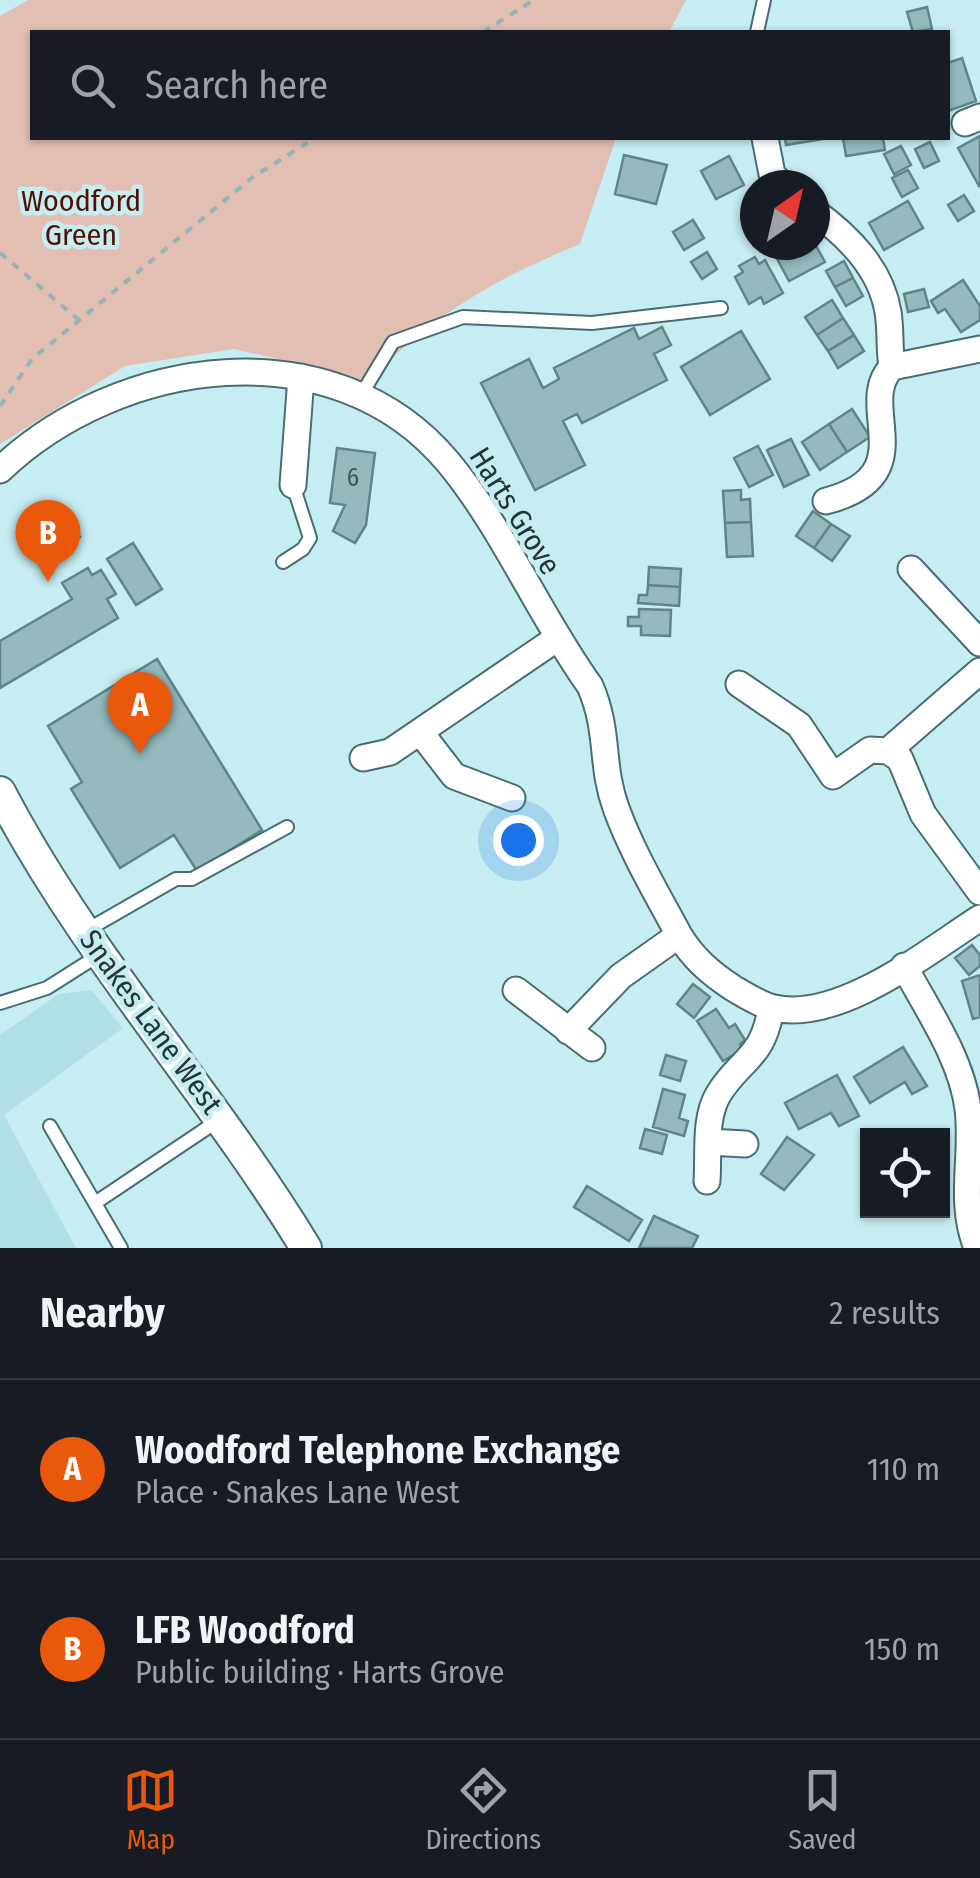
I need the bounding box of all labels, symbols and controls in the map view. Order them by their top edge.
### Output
search box [30,30,950,140]
icon: search [65,58,120,113]
text: Search here [145,62,328,108]
north arrow [740,170,830,260]
park label: Woodford Green [21,183,141,253]
street label: Harts Grove [462,441,568,581]
house number: 6 [347,463,359,493]
pin: B [15,500,80,582]
pin: A [108,672,172,754]
your location [493,815,544,866]
street label: Snakes Lane West [72,923,230,1121]
map controls [860,1128,950,1218]
button: locate [860,1128,950,1218]
text: Nearby [40,1288,165,1338]
text: 2 results [829,1294,940,1332]
text: Woodford Telephone Exchange [135,1427,620,1473]
text: A [64,1450,81,1488]
text: 110 m [867,1450,940,1488]
text: Place · Snakes Lane West [135,1473,460,1511]
text: LFB Woodford [135,1607,355,1653]
text: B [64,1630,81,1668]
text: 150 m [864,1630,940,1668]
text: Public building · Harts Grove [135,1653,505,1691]
tab: Map [123,1763,178,1856]
tab: Directions [425,1763,541,1856]
tab: Saved [788,1763,857,1856]

